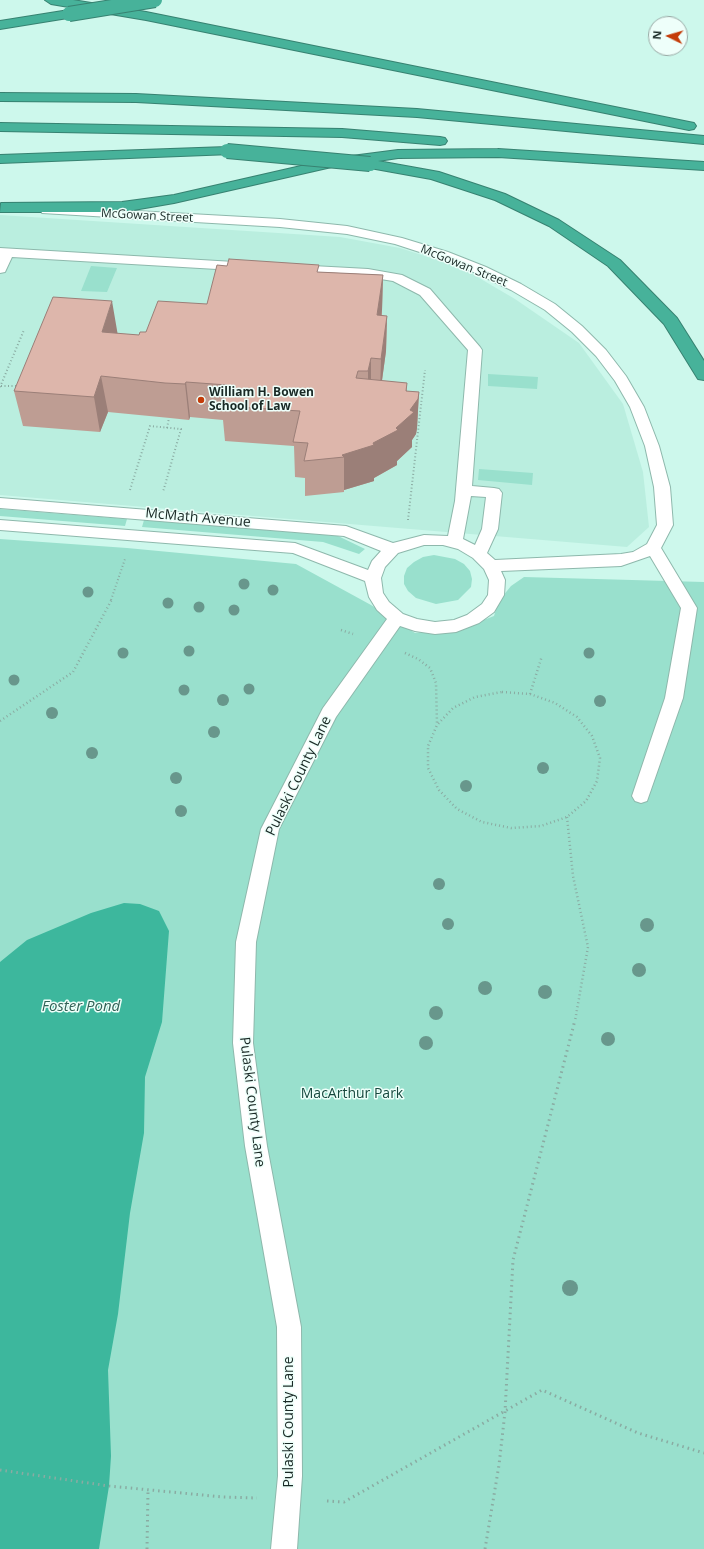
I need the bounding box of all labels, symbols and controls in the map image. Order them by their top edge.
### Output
north arrow [648,16,688,56]
text: N [649,30,664,40]
street label: McGowan Street [100,206,194,226]
street label: McGowan Street [418,242,510,290]
place label: William H. Bowen School of Law [209,386,314,414]
marker: William H. Bowen School of Law [196,395,206,405]
street label: McMath Avenue [145,505,251,531]
street label: Pulaski County Lane [263,713,335,839]
water label: Foster Pond [42,998,120,1016]
street label: Pulaski County Lane [236,1036,268,1168]
park label: MacArthur Park [301,1086,403,1102]
street label: Pulaski County Lane [281,1356,297,1488]

